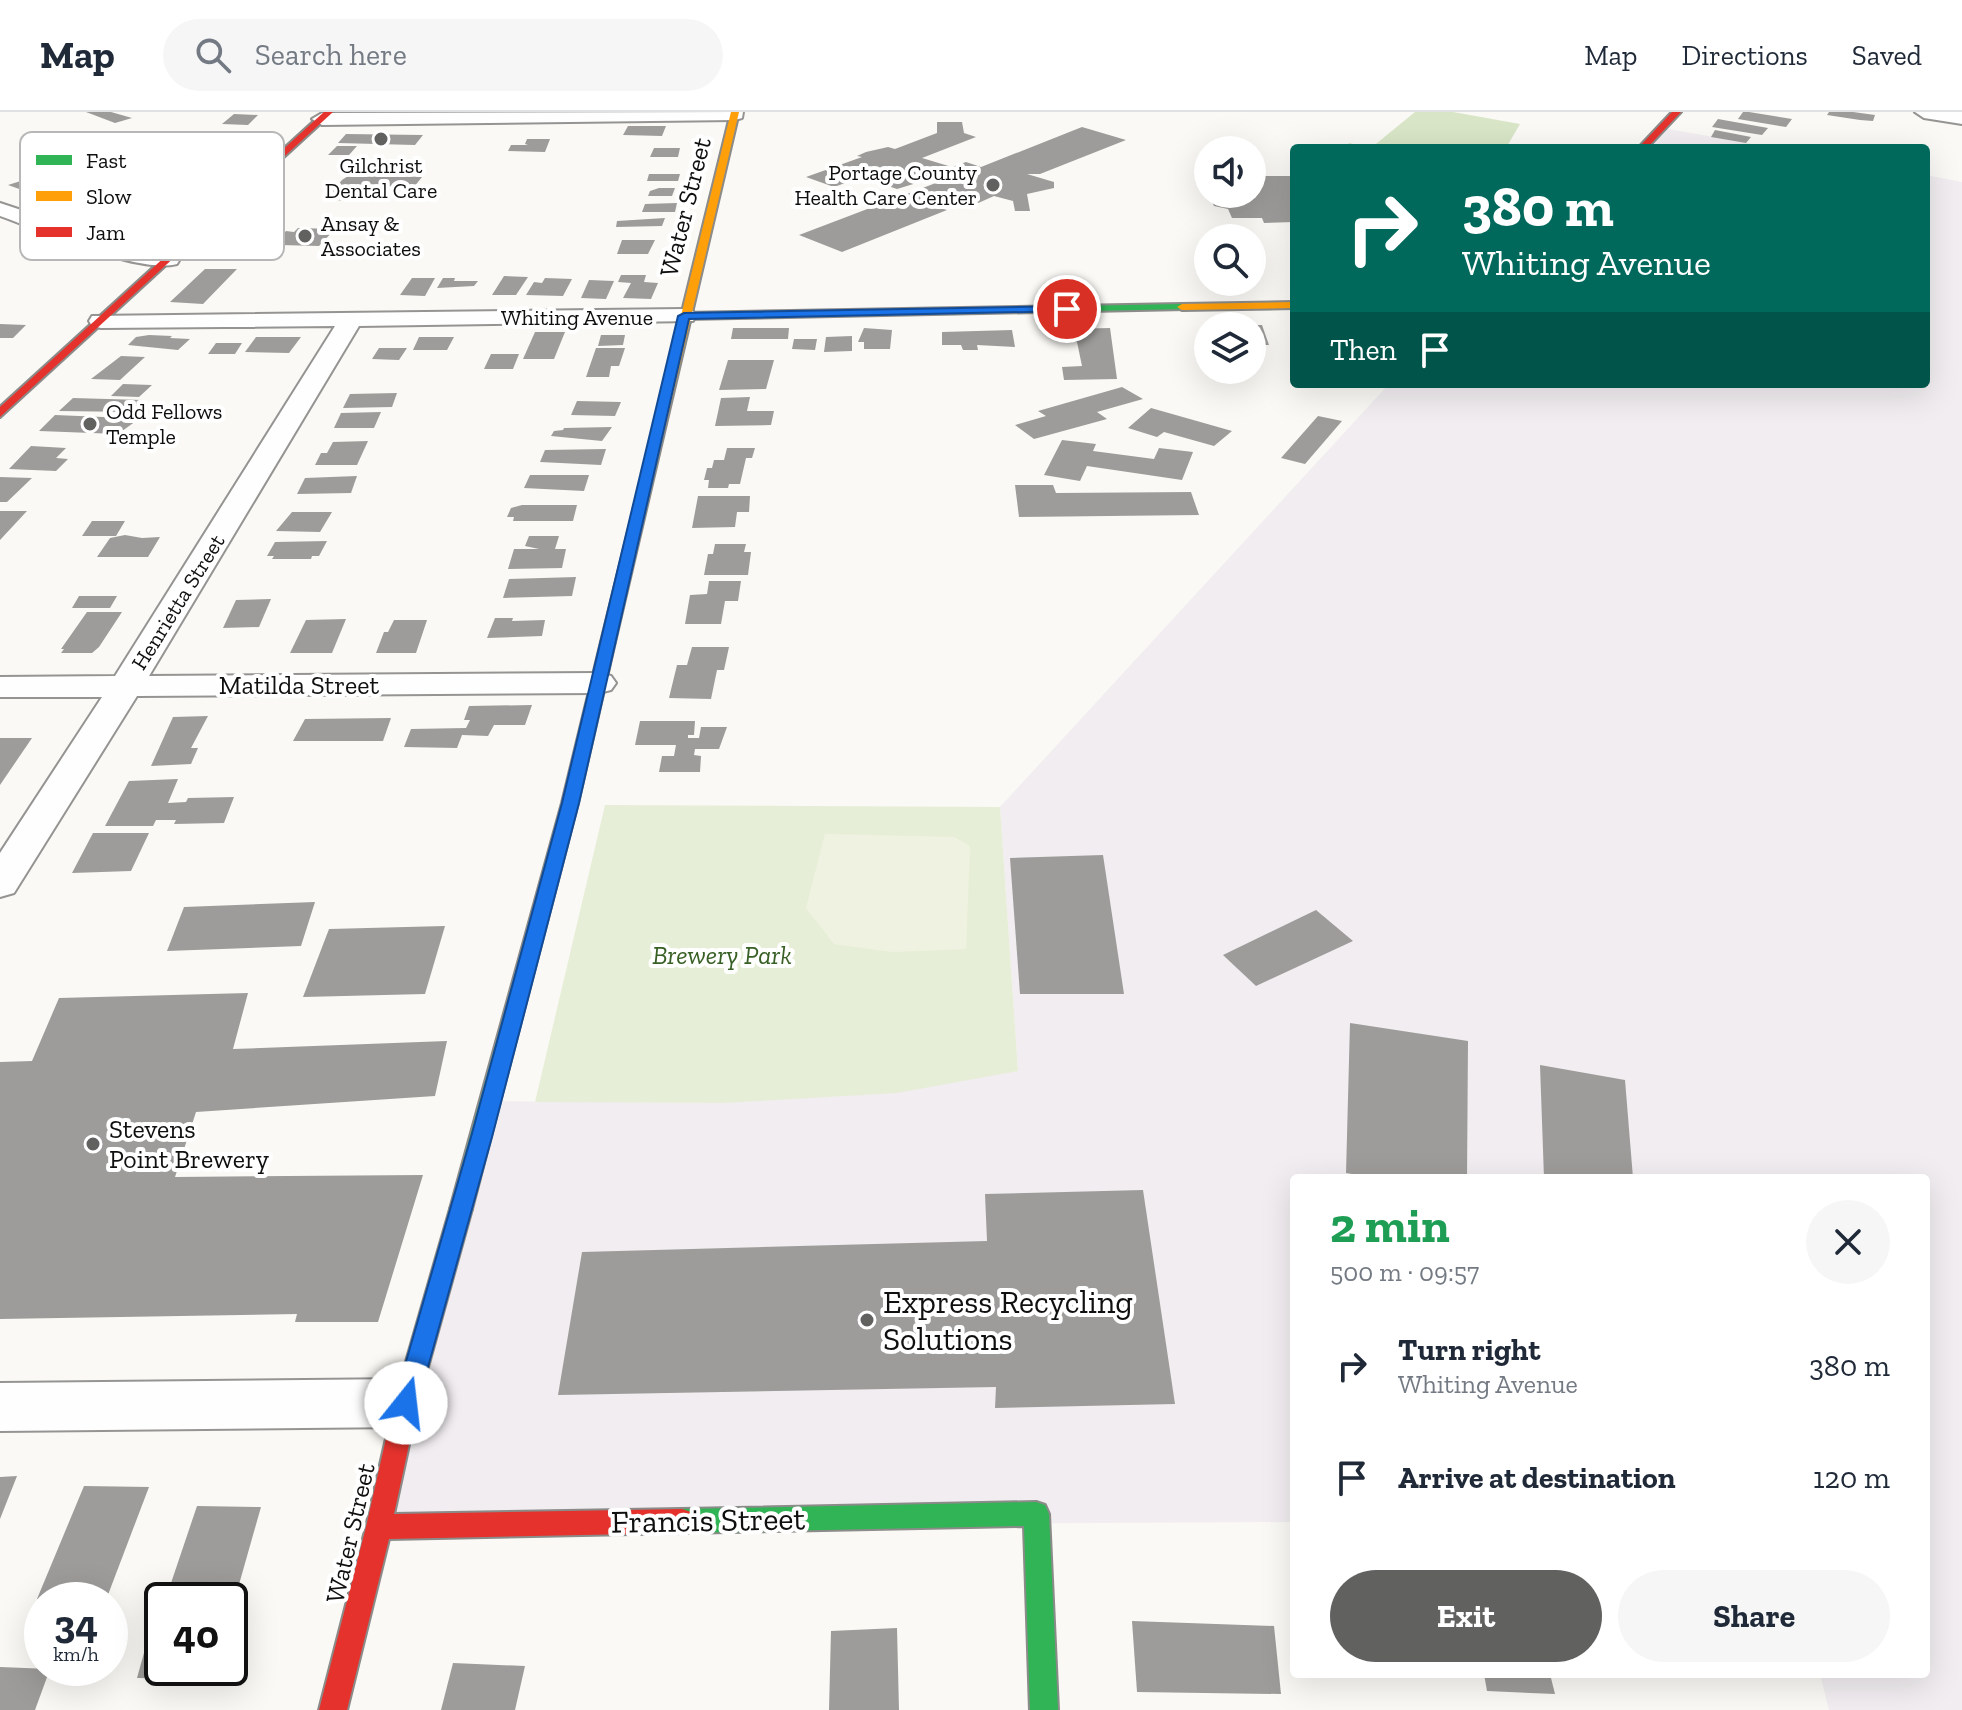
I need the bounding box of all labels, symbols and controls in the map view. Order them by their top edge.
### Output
search box [163,19,723,91]
text: Map [40,32,115,78]
icon: search [191,33,235,77]
text: Search here [255,37,407,73]
text: Map [1584,39,1637,72]
text: Directions [1681,39,1808,72]
text: Saved [1852,39,1922,72]
marker: Gilchrist Dental Care [372,130,390,148]
legend [20,132,284,260]
street label: Water Street [652,134,718,280]
map controls [1194,136,1266,384]
button: sound [1194,136,1266,208]
text: Fast [86,147,127,174]
place label: Gilchrist Dental Care [325,152,437,204]
place label: Portage County Health Care Center [795,159,978,211]
text: 380 m [1462,173,1614,240]
marker: Portage County Health Care Center [984,176,1002,194]
icon: right [1330,176,1434,280]
text: Slow [86,183,132,210]
place label: Ansay & Associates [321,210,421,262]
text: Jam [86,219,125,246]
button: search [1194,224,1266,296]
marker: Ansay & Associates [296,227,314,245]
text: Whiting Avenue [1462,241,1711,284]
pin [1033,275,1101,343]
icon: arrive [1045,287,1089,331]
street label: Whiting Avenue [501,304,653,331]
button: layers [1194,312,1266,384]
icon: arrive [1413,328,1457,372]
text: Then [1330,332,1397,368]
place label: Odd Fellows Temple [106,398,222,450]
marker: Odd Fellows Temple [81,415,99,433]
street label: Henrietta Street [126,529,231,675]
street label: Matilda Street [219,669,380,701]
park label: Brewery Park [652,939,792,971]
place label: Stevens Point Brewery [109,1113,270,1175]
marker: Stevens Point Brewery [84,1135,102,1153]
text: 2 min [1330,1197,1450,1254]
button: close [1806,1200,1890,1284]
text: 500 m · 09:57 [1330,1256,1479,1288]
place label: Express Recycling Solutions [883,1283,1133,1358]
marker: Express Recycling Solutions [858,1311,876,1329]
text: Turn right [1398,1332,1540,1368]
icon: right [1330,1344,1374,1388]
text: 380 m [1809,1348,1890,1384]
position arrow [364,1361,448,1445]
text: Whiting Avenue [1398,1368,1578,1400]
icon: arrive [1330,1456,1374,1500]
street label: Water Street [318,1460,382,1606]
text: Arrive at destination [1398,1460,1675,1496]
text: 120 m [1813,1460,1890,1496]
street label: Francis Street [610,1499,806,1541]
button: Exit [1330,1570,1602,1662]
button: Share [1618,1570,1890,1662]
speed limit sign: 40 [144,1582,248,1686]
text: 34 [54,1600,98,1648]
text: km/h [53,1642,99,1666]

